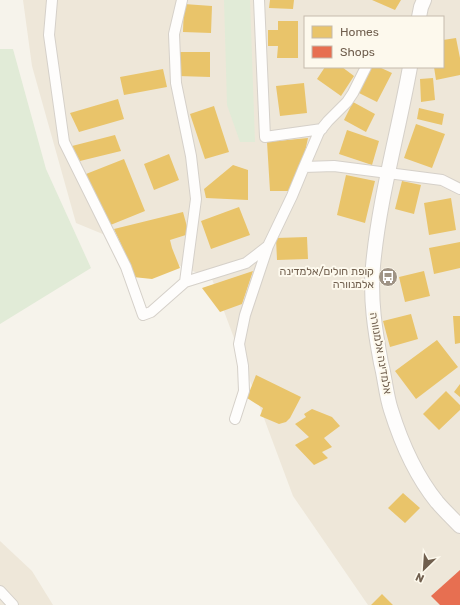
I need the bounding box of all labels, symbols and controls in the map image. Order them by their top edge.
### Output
legend [304,16,444,68]
text: Homes [340,25,379,39]
text: Shops [340,45,375,59]
place label: קופת חולים/אלמדינה אלמנוורה [280,265,374,291]
bus stop icon: קופת חולים/אלמדינה אלמנוורה [377,266,399,288]
street label: אלמדינה אלמנוורה [367,311,394,395]
north arrow [404,549,444,589]
text: N [414,570,426,585]

